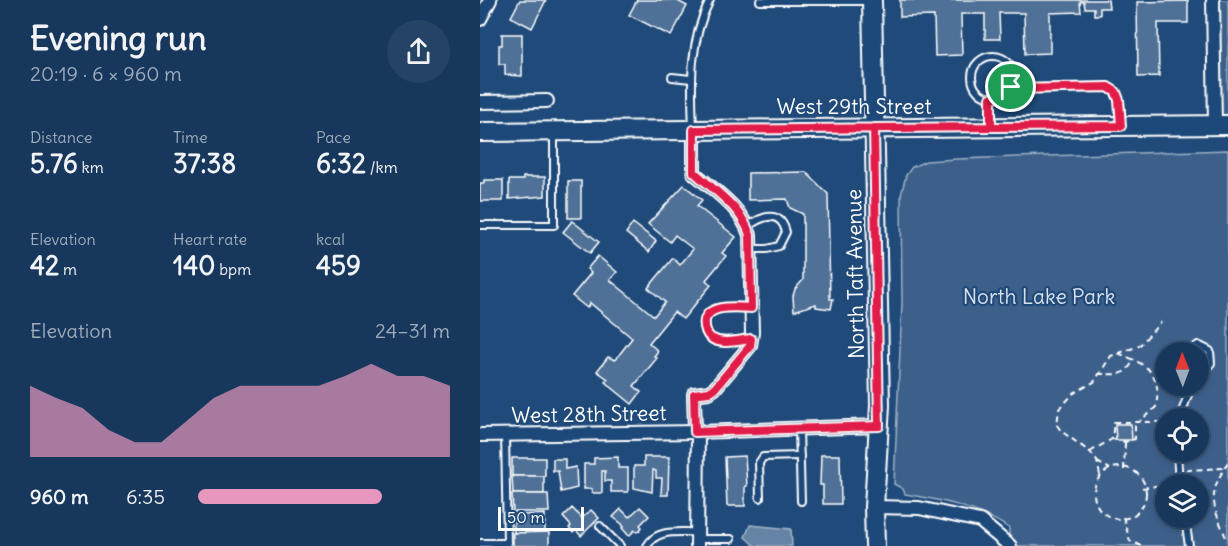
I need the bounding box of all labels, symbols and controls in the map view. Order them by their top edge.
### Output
text: Evening run [30,17,206,59]
button: share [387,20,450,83]
text: 20:19 · 6 × 960 m [30,61,182,86]
pin [985,61,1036,112]
icon: arrive [994,70,1027,103]
street label: West 29th Street [776,93,932,120]
text: Distance [30,127,92,147]
text: Time [173,127,208,147]
text: Pace [316,127,351,147]
text: 5.76 [30,147,78,180]
text: 37:38 [173,147,236,180]
text: 6:32 [316,147,366,180]
text: km [78,157,104,177]
text: /km [366,157,398,177]
street label: North Taft Avenue [840,189,870,359]
text: Elevation [30,229,96,249]
text: Heart rate [173,229,247,249]
text: kcal [316,229,345,249]
text: 42 [30,249,59,282]
text: 140 [173,249,215,282]
text: 459 [316,249,361,282]
text: m [59,259,77,279]
text: bpm [215,259,251,279]
park label: North Lake Park [963,283,1115,310]
text: Elevation [30,318,112,343]
text: 24–31 m [375,318,450,343]
north arrow [1155,342,1209,396]
map controls [1155,342,1209,528]
street label: West 28th Street [511,399,667,429]
button: locate [1155,408,1209,462]
button: layers [1155,474,1209,528]
text: 960 m [30,484,89,509]
text: 6:35 [126,484,165,509]
scale bar [498,504,584,532]
text: 50 m [507,507,545,527]

